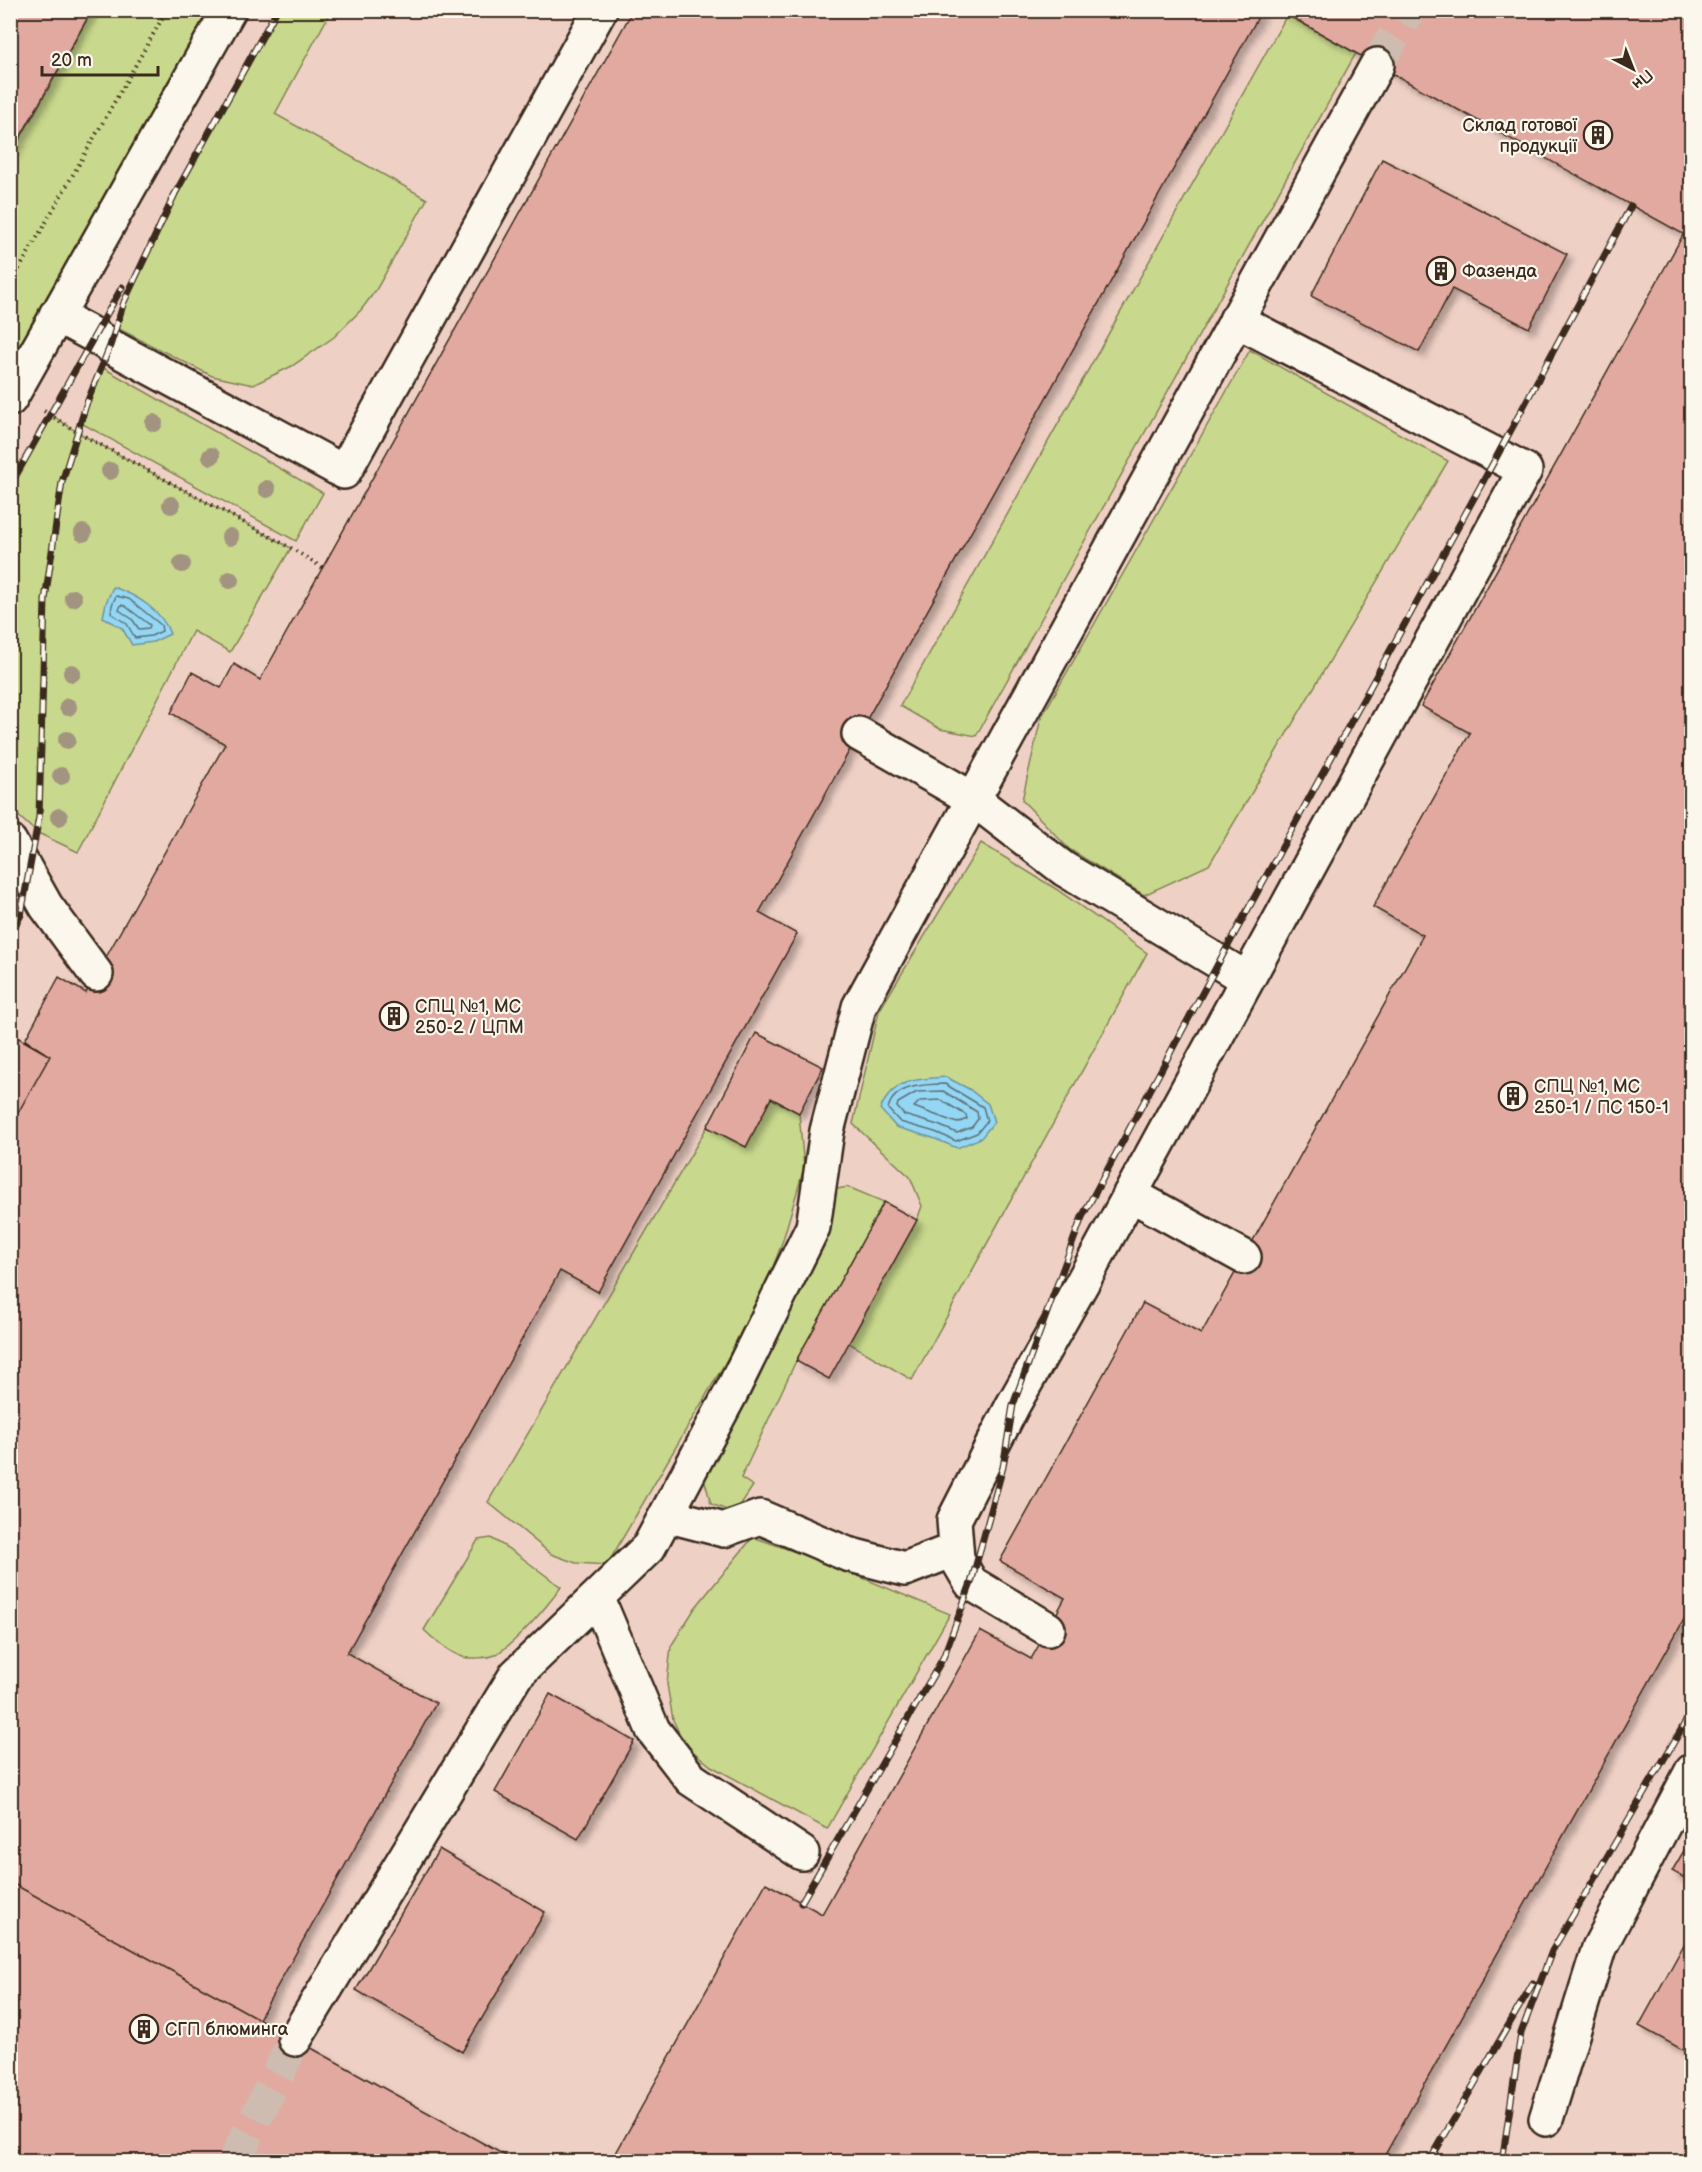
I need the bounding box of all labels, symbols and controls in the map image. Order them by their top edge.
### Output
scale bar [42,39,158,77]
north arrow [1603,39,1663,99]
text: 20 m [51,50,92,71]
text: Пн [1628,65,1656,93]
place label: Склад готової продукції [1462,115,1578,157]
building icon: Склад готової продукції [1582,119,1614,151]
building icon: Фазенда [1425,255,1457,287]
place label: Фазенда [1462,261,1537,282]
place label: СПЦ №1, МС 250-2 / ЦПМ [415,996,524,1038]
building icon: СПЦ №1, МС 250-2 / ЦПМ [378,1000,410,1032]
place label: СПЦ №1, МС 250-1 / ПС 150-1 [1534,1076,1669,1118]
building icon: СПЦ №1, МС 250-1 / ПС 150-1 [1497,1080,1529,1112]
building icon: СГП блюминга [128,2013,160,2045]
place label: СГП блюминга [165,2019,289,2040]

